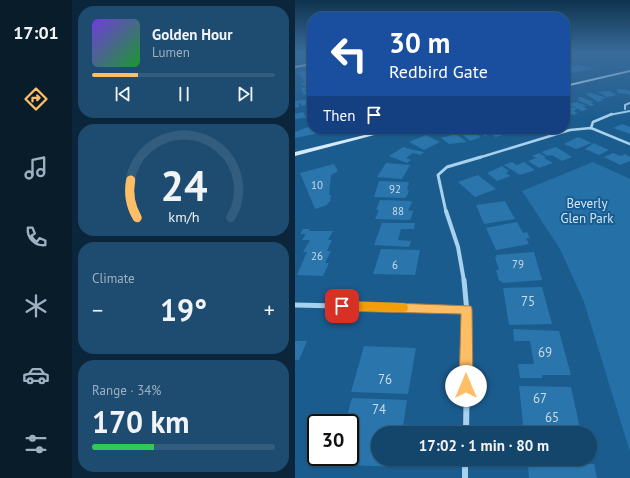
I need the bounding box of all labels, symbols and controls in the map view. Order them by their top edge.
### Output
text: 17:01 [13,21,59,44]
text: 30 m [389,24,450,61]
text: Golden Hour [152,25,232,44]
icon: left [323,28,375,80]
text: Lumen [152,44,190,61]
text: Redbird Gate [389,60,488,83]
icon: previous [112,83,134,105]
icon: pause [173,83,195,105]
icon: next [234,83,256,105]
icon: directions [22,85,50,113]
icon: arrive [363,104,385,126]
text: Then [323,106,355,125]
icon: music [22,154,50,182]
text: 24 [160,159,207,212]
house number: 10 [311,178,323,192]
house number: 92 [389,182,401,196]
park label: Beverly Glen Park [561,195,614,227]
house number: 88 [392,204,404,218]
text: km/h [168,207,199,226]
icon: phone [22,223,50,251]
house number: 26 [311,249,323,263]
house number: 79 [512,257,524,271]
house number: 6 [392,258,398,272]
text: Climate [92,270,135,287]
pin [325,289,359,323]
text: 19° [160,290,207,329]
icon: climate [22,292,50,320]
house number: 75 [521,293,535,310]
icon: arrive [331,295,353,317]
text: − [92,296,103,324]
text: + [264,296,275,324]
house number: 69 [538,344,552,361]
icon: car [22,361,50,389]
position arrow [445,365,487,407]
house number: 76 [378,371,392,388]
text: Range · 34% [92,382,161,399]
house number: 67 [533,390,547,407]
house number: 74 [372,401,386,418]
text: 170 km [92,402,190,441]
house number: 65 [545,409,559,426]
speed limit sign: 30 [307,414,359,466]
icon: filters [22,430,50,458]
text: 17:02 · 1 min · 80 m [419,436,549,455]

